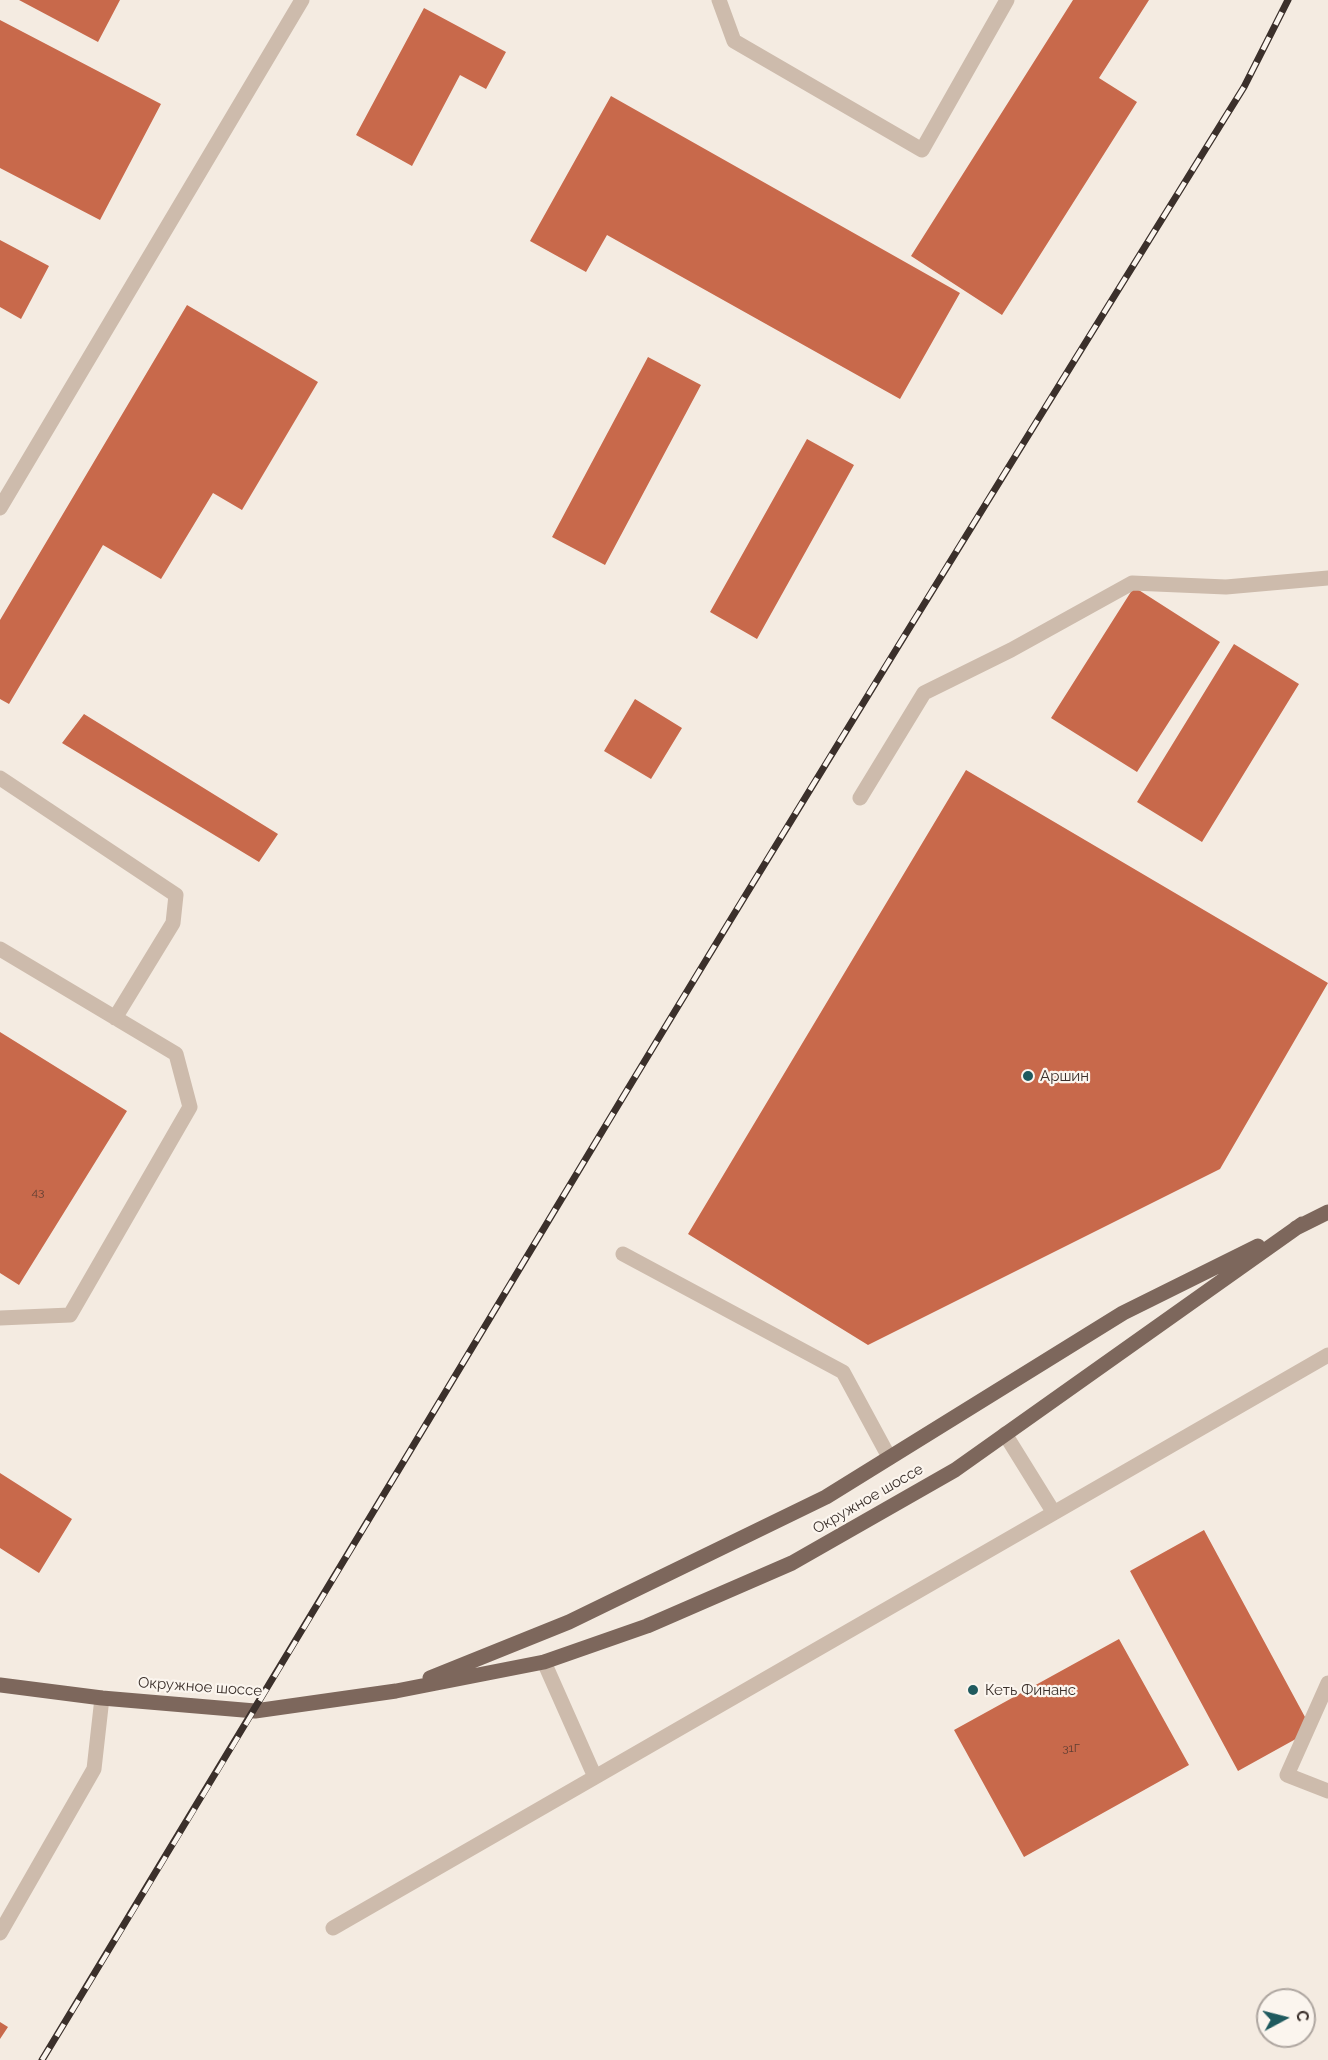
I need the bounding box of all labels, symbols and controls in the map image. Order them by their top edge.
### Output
place label: Аршин [1040,1067,1089,1085]
marker: Аршин [1021,1069,1035,1083]
house number: 43 [32,1185,44,1199]
street label: Окружное шоссе [810,1460,926,1538]
street label: Окружное шоссе [137,1674,263,1700]
place label: Кеть Финанс [985,1681,1076,1699]
marker: Кеть Финанс [966,1683,980,1697]
house number: 31Г [1062,1741,1080,1755]
north arrow [1256,1988,1316,2048]
text: С [1292,2009,1312,2023]

